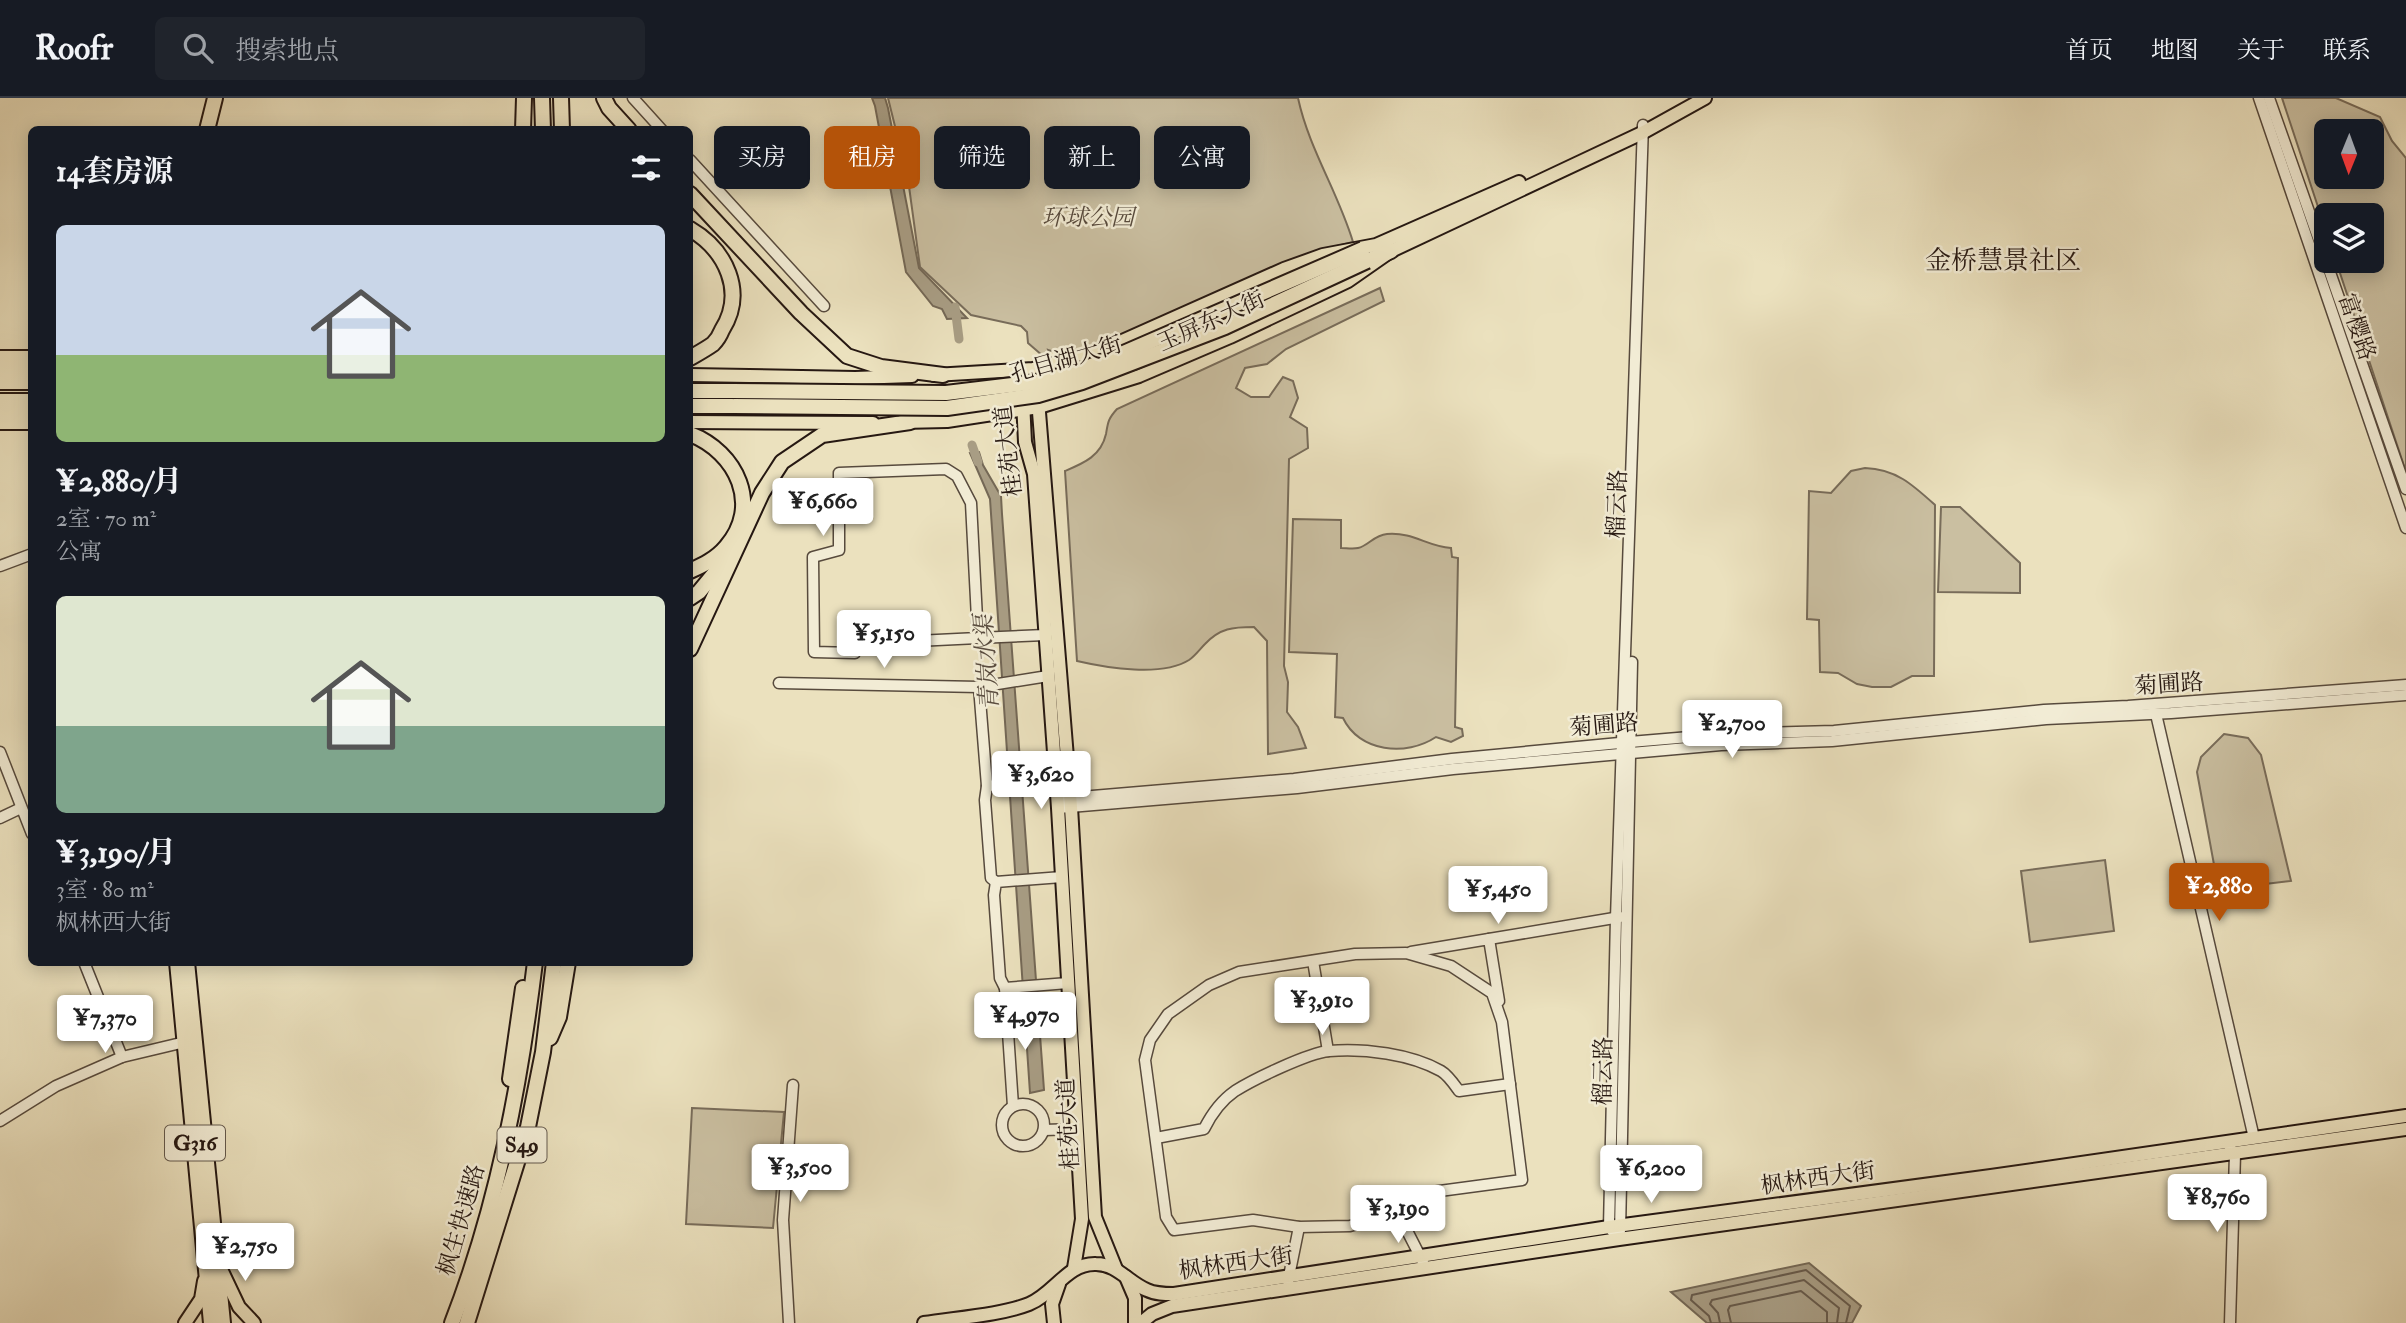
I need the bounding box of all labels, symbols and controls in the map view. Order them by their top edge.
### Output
search box [155,17,645,80]
text: Roofr [35,28,113,69]
icon: search [179,29,217,67]
text: 搜索地点 [235,35,339,67]
text: 首页 [2065,35,2113,66]
text: 地图 [2151,35,2199,66]
text: 关于 [2237,35,2285,66]
text: 联系 [2323,35,2371,66]
north arrow [2314,119,2384,189]
map controls [2314,119,2384,273]
chip: 买房 [714,126,810,189]
chip: 租房 [824,126,920,189]
chip: 筛选 [934,126,1030,189]
chip: 新上 [1044,126,1140,189]
chip: 公寓 [1154,126,1250,189]
icon: filters [627,149,665,187]
text: 14套房源 [56,153,173,190]
park label: 环球公园 [1042,203,1138,232]
button: layers [2314,203,2384,273]
district label: 金桥慧景社区 [1925,245,2081,277]
icon: home [298,271,424,397]
street label: 玉屏东大街 [1153,284,1269,358]
street label: 富樱路 [2332,290,2382,364]
street label: 孔目湖大街 [1007,329,1125,389]
street label: 桂苑大道 [988,404,1028,498]
text: ¥2,880/月 [56,463,182,500]
street label: 榴云路 [1601,469,1633,539]
pin: ¥6,660 [766,478,880,538]
text: ¥6,660 [788,486,858,515]
text: 2室 · 70 m² [56,504,156,533]
text: 公寓 [56,537,102,566]
pin: ¥5,150 [827,610,941,670]
water label: 青岚水渠 [968,611,1006,712]
text: ¥5,150 [853,618,915,647]
icon: home [298,642,424,768]
street label: 菊圃路 [2134,667,2204,701]
pin: ¥2,700 [1675,700,1789,760]
street label: 菊圃路 [1568,708,1640,742]
text: ¥2,700 [1698,708,1766,737]
pin: ¥3,620 [984,752,1098,811]
text: ¥3,620 [1008,759,1074,788]
text: ¥3,190/月 [56,834,176,871]
pin: ¥2,880 [2162,864,2276,923]
pin: ¥5,450 [1441,866,1555,926]
text: ¥2,880 [2185,871,2253,900]
text: ¥5,450 [1464,874,1532,903]
text: 3室 · 80 m² [56,875,154,904]
text: 枫林西大街 [56,908,171,937]
pin: ¥3,910 [1265,978,1379,1037]
text: ¥3,910 [1290,985,1354,1014]
pin: ¥4,970 [968,992,1082,1052]
pin: ¥7,370 [48,996,162,1055]
text: ¥4,970 [990,1000,1060,1029]
text: ¥7,370 [73,1003,137,1032]
street label: 榴云路 [1588,1036,1618,1106]
street label: 桂苑大道 [1051,1077,1085,1171]
road number: G316 [165,1126,225,1160]
road number: S49 [498,1128,546,1162]
pin: ¥3,500 [743,1144,857,1204]
pin: ¥6,200 [1594,1146,1708,1205]
text: ¥3,500 [768,1152,832,1181]
text: ¥6,200 [1616,1153,1686,1182]
street label: 枫林西大街 [1759,1156,1877,1200]
street label: 枫生快速路 [431,1161,491,1279]
pin: ¥8,760 [2160,1174,2274,1234]
text: ¥8,760 [2184,1182,2250,1211]
pin: ¥3,190 [1341,1186,1455,1245]
text: ¥3,190 [1366,1193,1430,1222]
pin: ¥2,750 [188,1224,302,1283]
text: ¥2,750 [212,1231,278,1260]
street label: 枫林西大街 [1177,1241,1295,1285]

